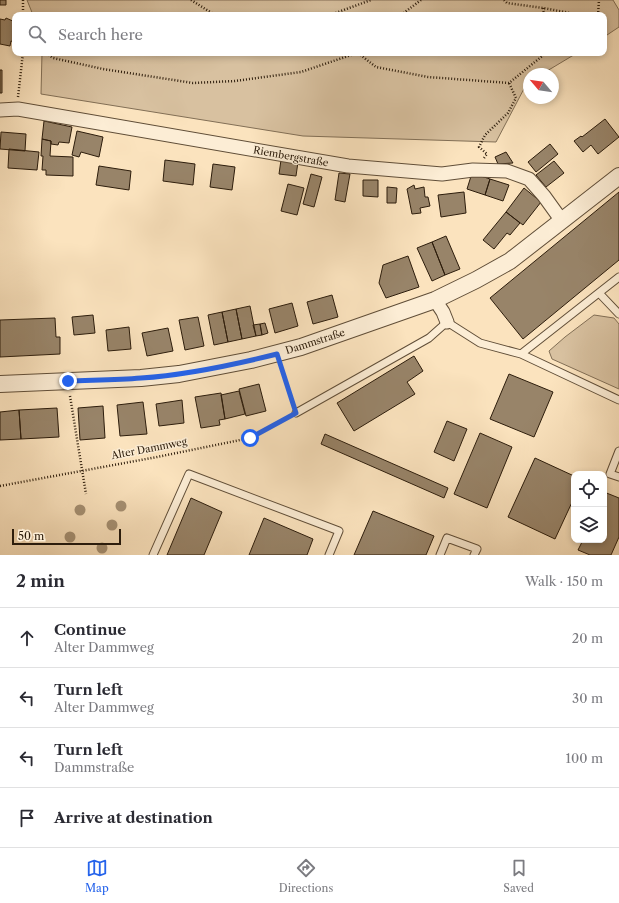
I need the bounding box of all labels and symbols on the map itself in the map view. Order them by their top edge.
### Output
north arrow [523,68,559,104]
street label: Riembergstraße [252,143,330,170]
street label: Dammstraße [284,326,347,357]
route end [59,372,77,390]
route start [241,429,259,447]
street label: Alter Dammweg [109,435,189,462]
scale bar [12,527,121,546]

